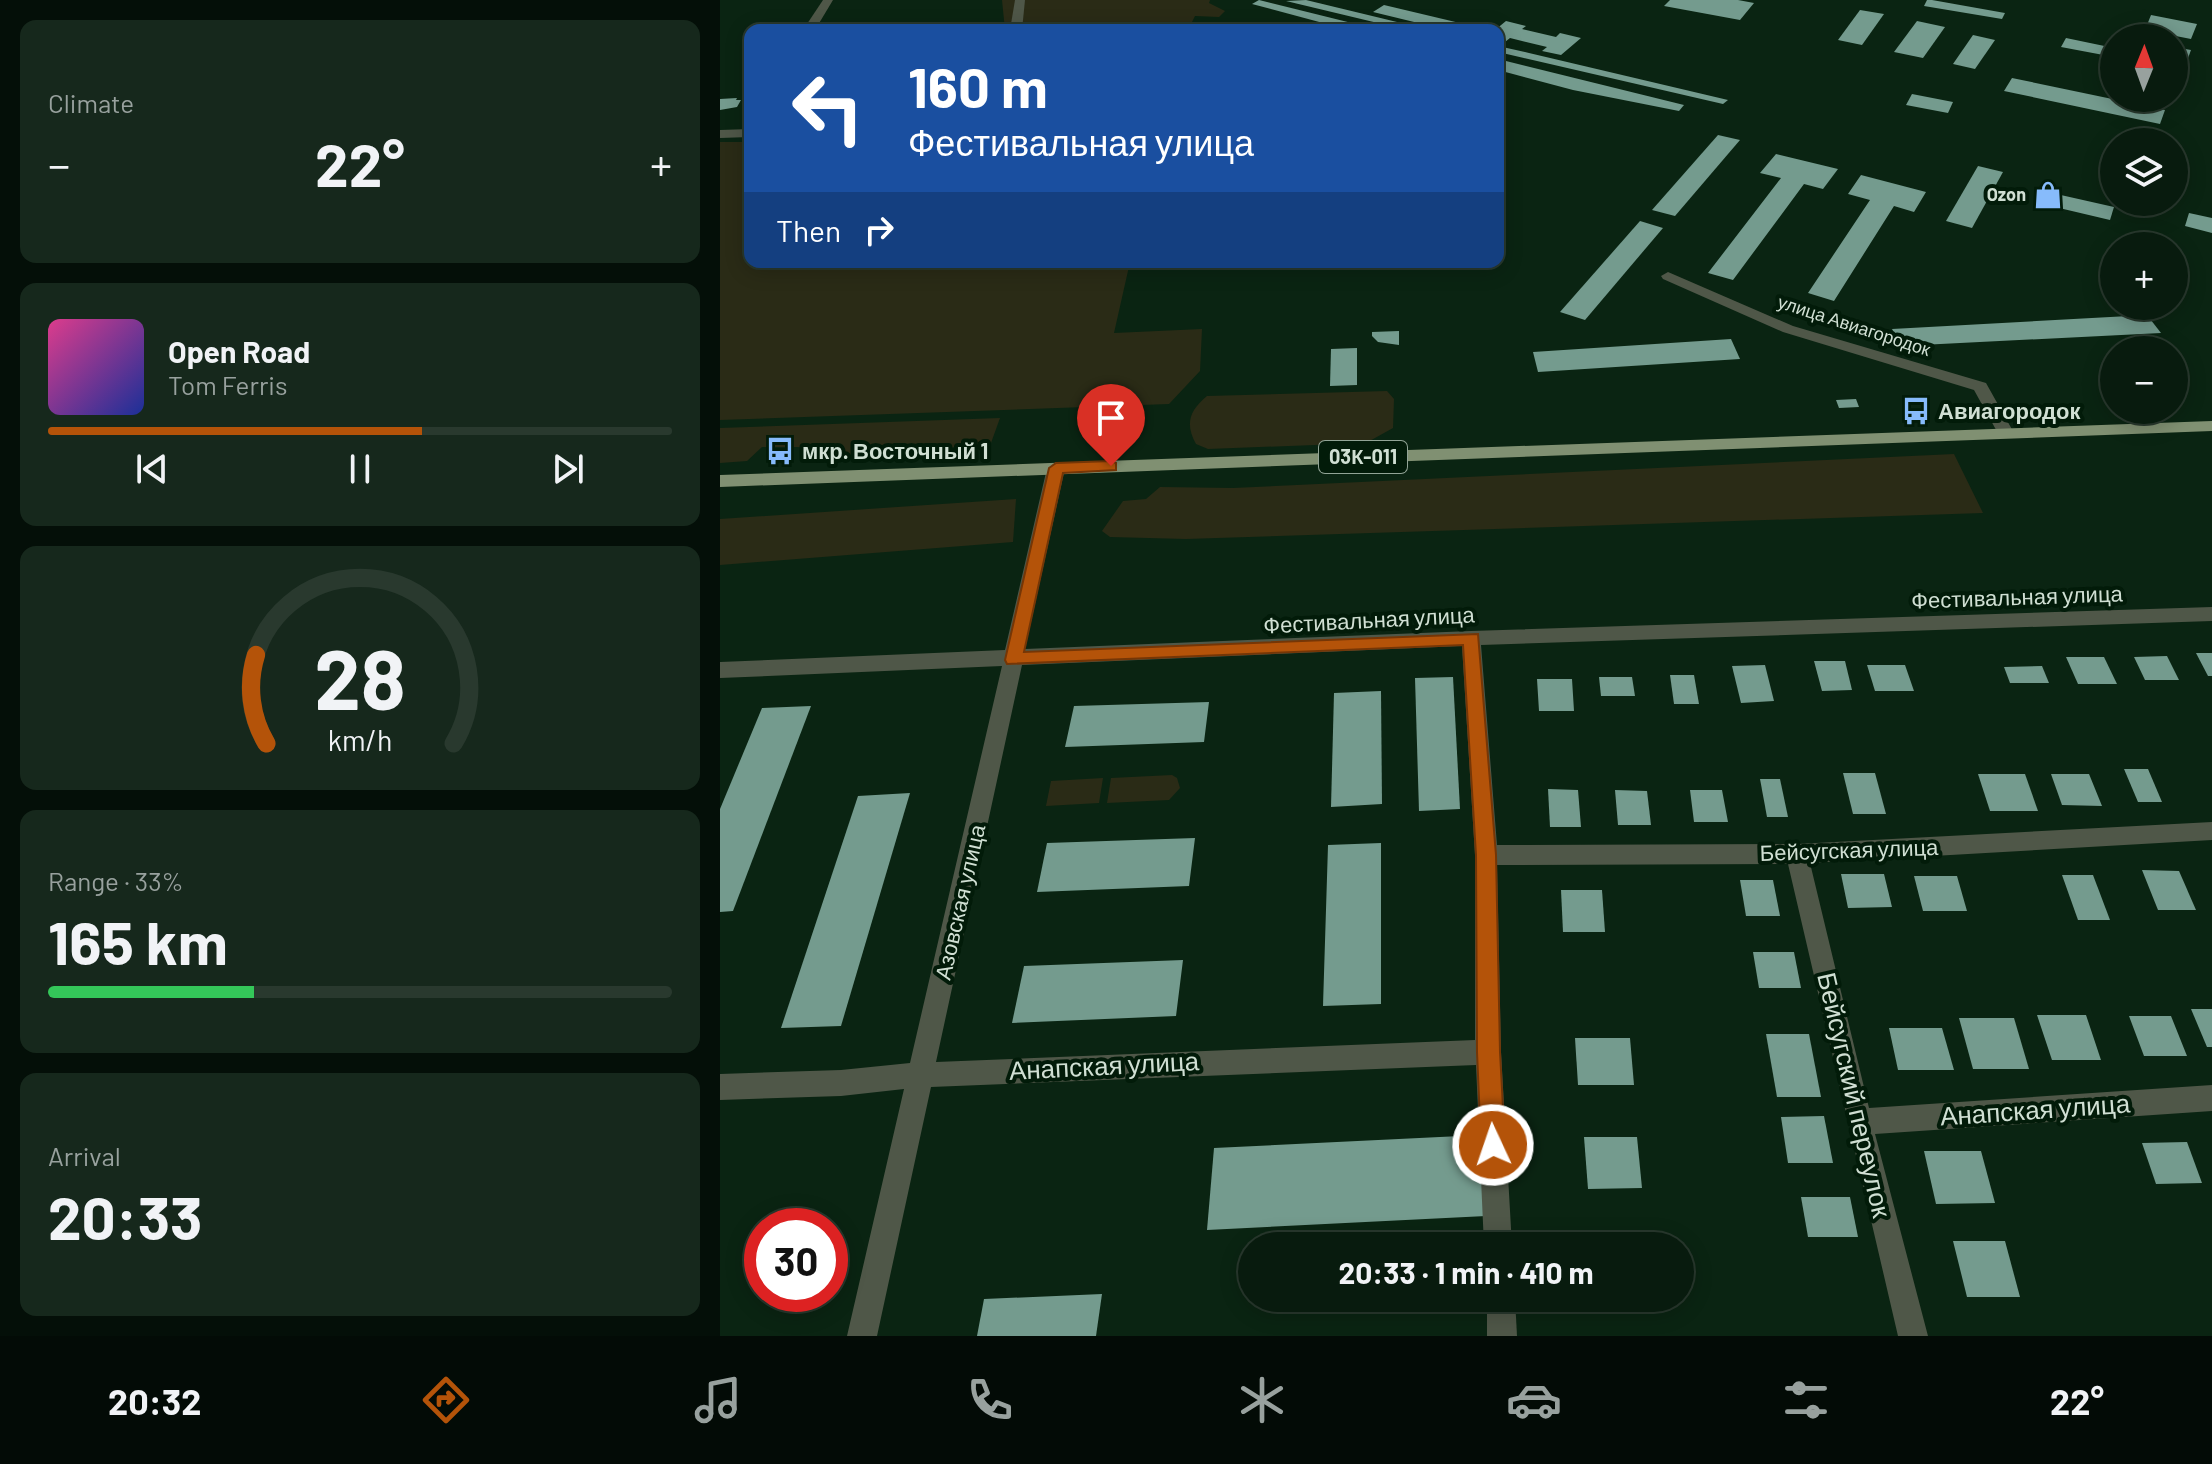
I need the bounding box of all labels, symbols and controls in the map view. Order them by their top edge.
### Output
north arrow [2100,24,2188,112]
map controls [2100,24,2188,424]
text: 160 m [908,52,1048,119]
icon: left [776,56,880,160]
text: Climate [48,87,134,118]
text: Фестивальная улица [908,120,1254,163]
text: 22° [315,127,405,199]
button: layers [2100,128,2188,216]
text: − [48,137,70,190]
text: + [650,137,672,190]
shop icon: Ozon [2033,180,2063,210]
place label: Ozon [1987,183,2026,205]
icon: right [857,208,901,252]
text: Then [776,212,841,248]
button: + [2100,232,2188,320]
street label: улица Авиагородок [1775,290,1933,360]
text: Open Road [168,333,310,369]
button: − [2100,336,2188,424]
text: Tom Ferris [168,369,288,400]
pin [1077,384,1145,466]
icon: arrive [1089,396,1133,440]
bus stop icon: Авиагородок [1901,396,1931,426]
place label: Авиагородок [1938,397,2081,424]
bus stop icon: мкр. Восточный 1 [765,436,795,466]
place label: мкр. Восточный 1 [802,437,988,464]
road number: 03К-011 [1319,441,1407,473]
icon: previous [130,447,174,491]
icon: pause [338,447,382,491]
icon: next [546,447,590,491]
street label: Фестивальная улица [1911,579,2124,614]
street label: Фестивальная улица [1263,600,1476,639]
text: 28 [314,627,406,727]
text: km/h [328,722,392,757]
street label: Азовская улица [929,821,991,982]
street label: Бейсугская улица [1759,833,1939,866]
text: Range · 33% [48,865,184,896]
text: 165 km [48,905,228,977]
street label: Бейсугский переулок [1812,969,1899,1221]
street label: Анапская улица [1008,1044,1200,1085]
street label: Анапская улица [1939,1086,2131,1131]
position arrow [1451,1103,1535,1187]
text: Arrival [48,1140,121,1171]
text: 20:33 [48,1180,202,1252]
speed limit sign: 30 [744,1208,848,1312]
text: 20:33 · 1 min · 410 m [1338,1254,1594,1290]
icon: directions [418,1372,474,1428]
icon: music [690,1372,746,1428]
icon: phone [962,1372,1018,1428]
icon: climate [1234,1372,1290,1428]
icon: car [1506,1372,1562,1428]
icon: filters [1778,1372,1834,1428]
text: 20:32 [108,1379,201,1422]
text: 22° [2050,1379,2104,1422]

